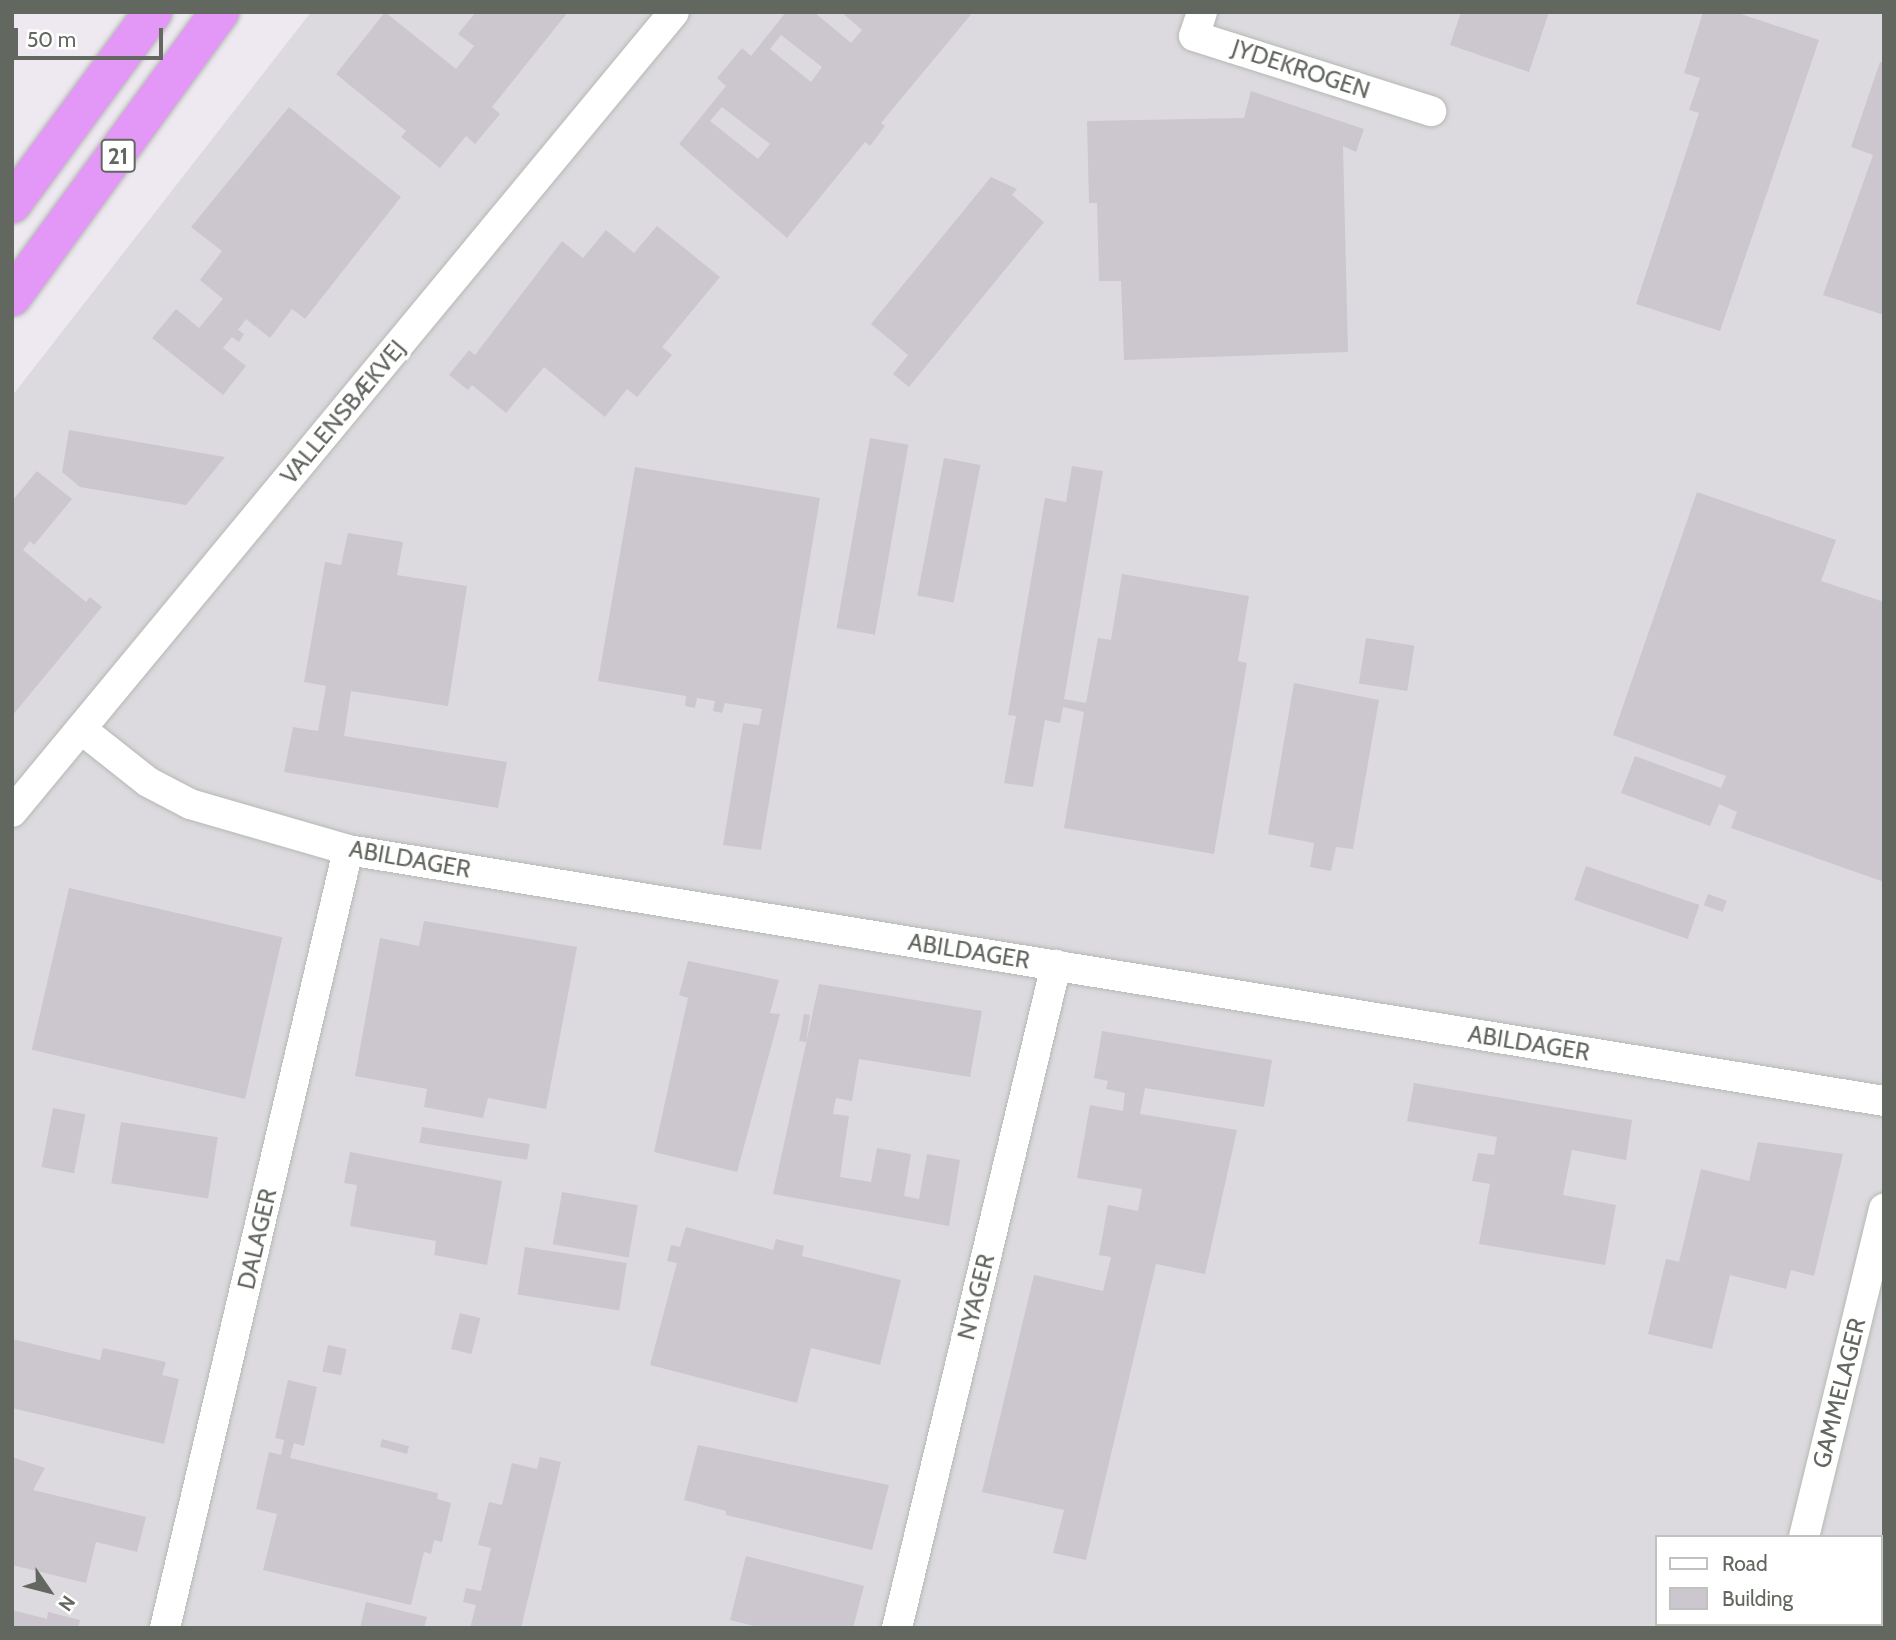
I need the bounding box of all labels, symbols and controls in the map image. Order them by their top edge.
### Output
scale bar [18,14,166,58]
text: 50 m [27,27,76,52]
street label: JYDEKROGEN [1228,33,1374,105]
road number: 21 [100,136,136,176]
street label: VALLENSBÆKVEJ [274,334,412,490]
street label: ABILDAGER [347,834,473,884]
street label: ABILDAGER [906,927,1032,975]
street label: ABILDAGER [1466,1019,1592,1067]
street label: DALAGER [231,1186,283,1292]
street label: NYAGER [951,1251,1001,1343]
street label: GAMMELAGER [1806,1315,1872,1471]
legend [1654,1535,1882,1626]
text: Road [1722,1551,1768,1576]
north arrow [14,1556,84,1626]
text: Building [1722,1586,1793,1611]
text: N [53,1591,80,1615]

